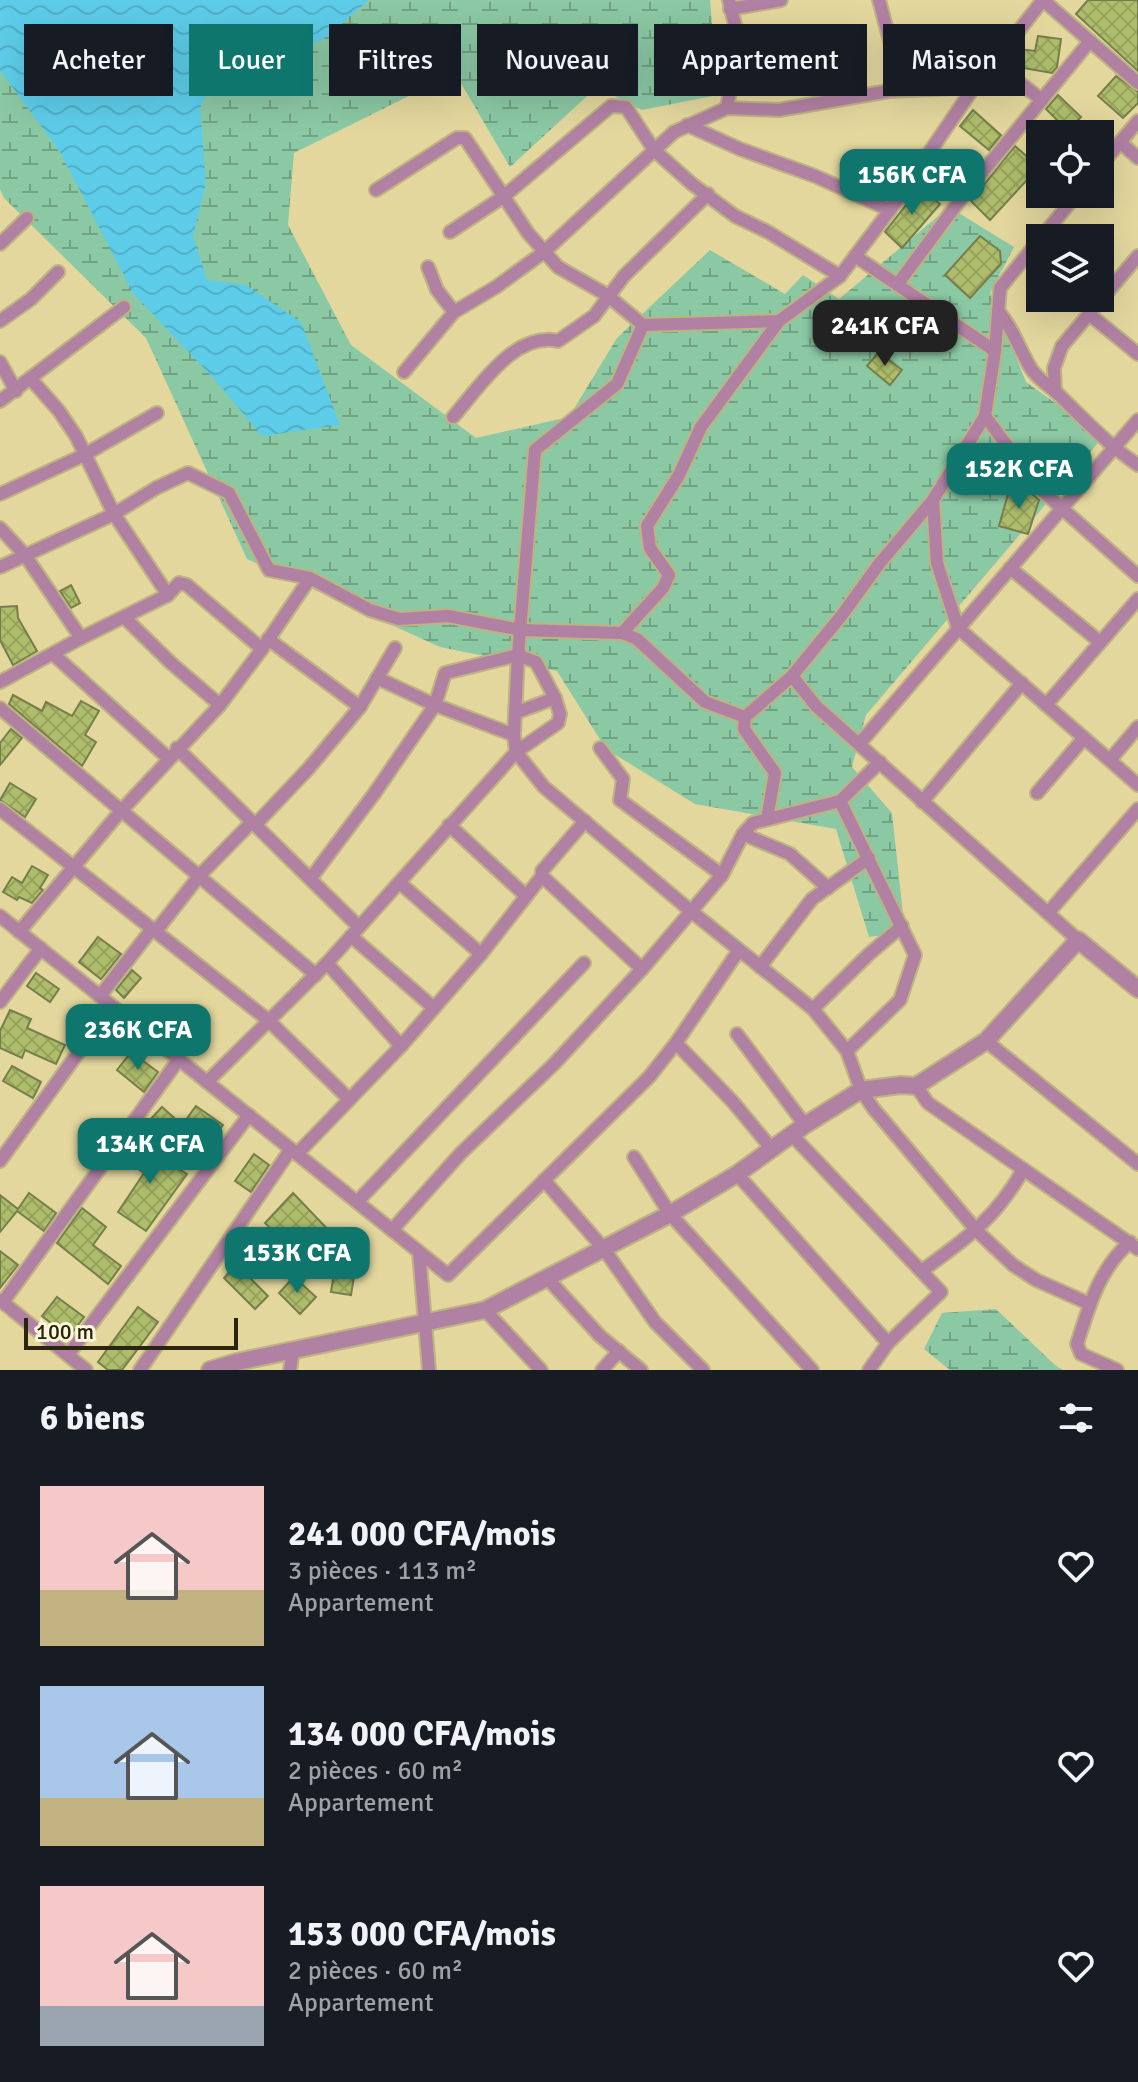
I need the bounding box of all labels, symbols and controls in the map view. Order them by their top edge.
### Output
chip: Acheter [24,24,173,96]
chip: Louer [189,24,313,96]
chip: Filtres [329,24,461,96]
chip: Nouveau [477,24,638,96]
chip: Appartement [654,24,867,96]
chip: Maison [883,24,1025,96]
map controls [1026,120,1114,312]
button: locate [1026,120,1114,208]
pin: 156K CFA [829,149,995,217]
text: 156K CFA [858,159,966,191]
button: layers [1026,224,1114,312]
pin: 241K CFA [802,300,968,368]
text: 241K CFA [831,310,939,342]
pin: 152K CFA [936,443,1102,511]
text: 152K CFA [965,453,1073,485]
pin: 236K CFA [55,1004,221,1072]
text: 236K CFA [84,1014,192,1046]
pin: 134K CFA [67,1118,233,1186]
text: 134K CFA [96,1128,204,1160]
pin: 153K CFA [214,1227,380,1295]
text: 153K CFA [243,1237,351,1269]
scale bar [24,1314,238,1350]
text: 100 m [36,1318,94,1345]
icon: filters [1054,1396,1098,1440]
text: 6 biens [40,1397,145,1439]
text: 241 000 CFA/mois [288,1513,556,1555]
icon: home [104,1518,200,1614]
icon: heart [1054,1544,1098,1588]
text: 3 pièces · 113 m² [288,1555,477,1587]
text: Appartement [288,1587,434,1619]
text: 134 000 CFA/mois [288,1713,556,1755]
icon: home [104,1718,200,1814]
icon: heart [1054,1744,1098,1788]
text: 2 pièces · 60 m² [288,1755,463,1787]
text: Appartement [288,1787,434,1819]
text: 153 000 CFA/mois [288,1913,556,1955]
icon: home [104,1918,200,2014]
icon: heart [1054,1944,1098,1988]
text: 2 pièces · 60 m² [288,1955,463,1987]
text: Appartement [288,1987,434,2019]

